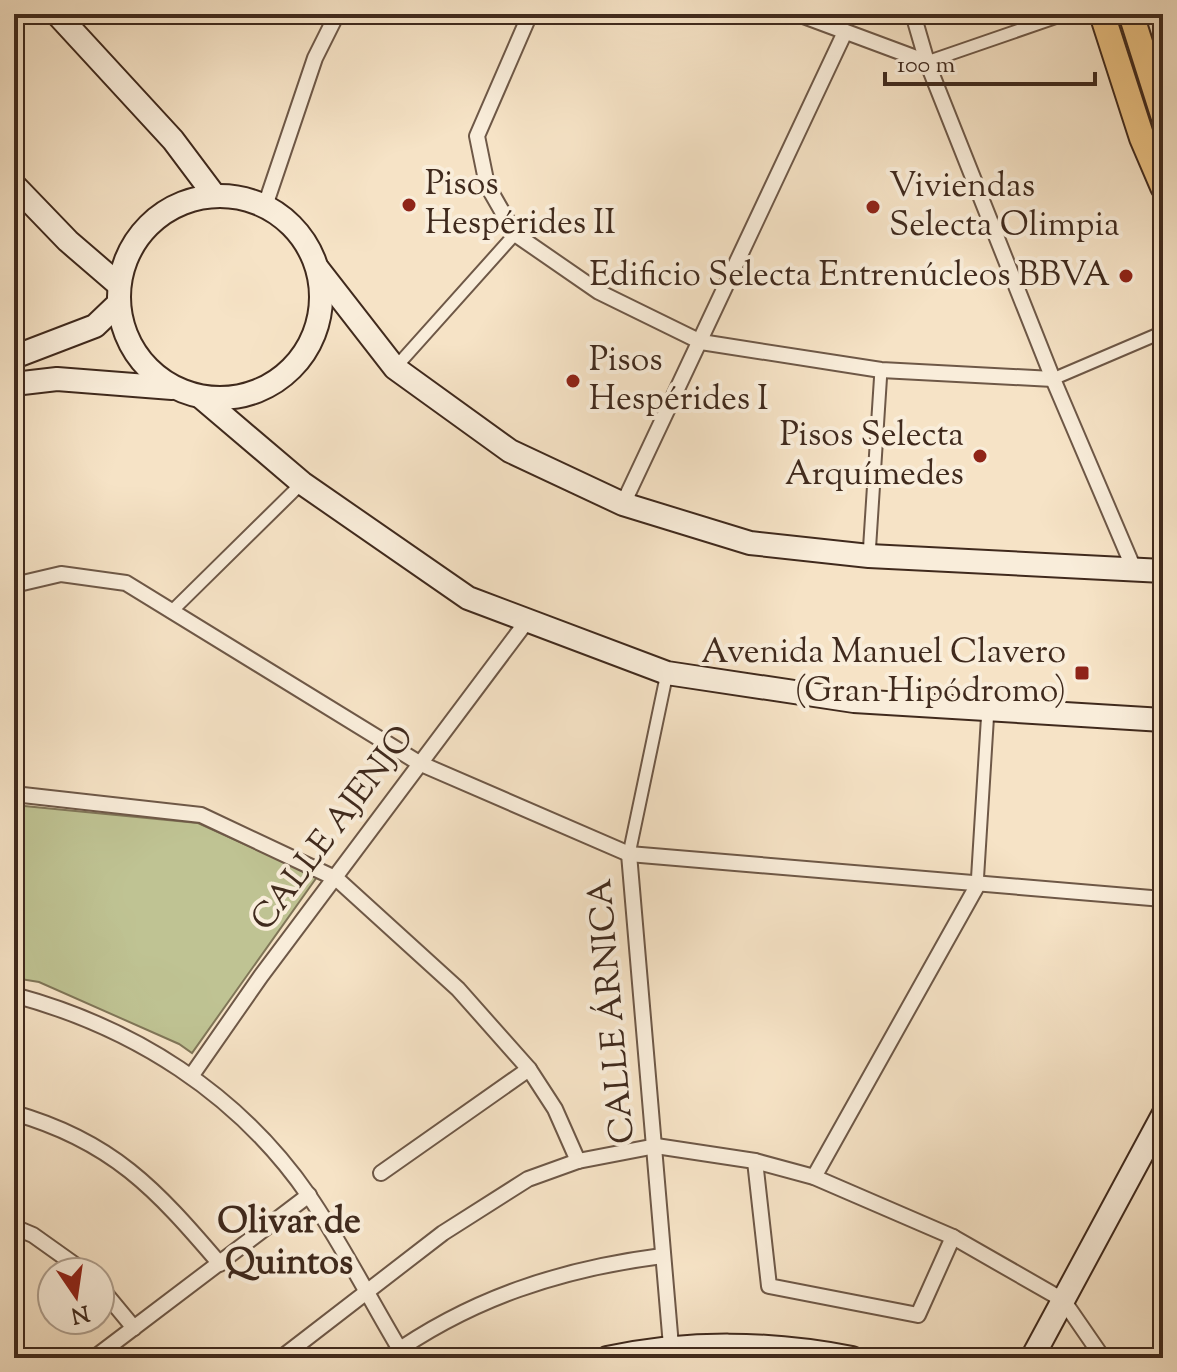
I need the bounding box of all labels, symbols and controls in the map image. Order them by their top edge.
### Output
scale bar [885,36,1095,86]
text: 100 m [897,49,955,83]
place label: Pisos Hespérides II [425,161,616,249]
place label: Viviendas Selecta Olimpia [889,163,1120,251]
marker: Pisos Hespérides II [400,196,418,214]
marker: Viviendas Selecta Olimpia [864,198,882,216]
place label: Edificio Selecta Entrenúcleos BBVA [589,252,1110,301]
marker: Edificio Selecta Entrenúcleos BBVA [1117,267,1135,285]
place label: Pisos Hespérides I [589,337,769,425]
marker: Pisos Hespérides I [564,372,582,390]
place label: Pisos Selecta Arquímedes [780,412,964,500]
marker: Pisos Selecta Arquímedes [971,447,989,465]
place label: Avenida Manuel Clavero (Gran Hipódromo) [701,629,1066,717]
marker: Avenida Manuel Clavero (Gran Hipódromo) [1073,664,1091,682]
street label: CALLE AJENJO [240,716,428,942]
street label: CALLE ÁRNICA [577,876,649,1146]
district label: Olivar de Quintos [217,1197,361,1290]
north arrow [36,1256,116,1336]
text: N [67,1295,92,1330]

